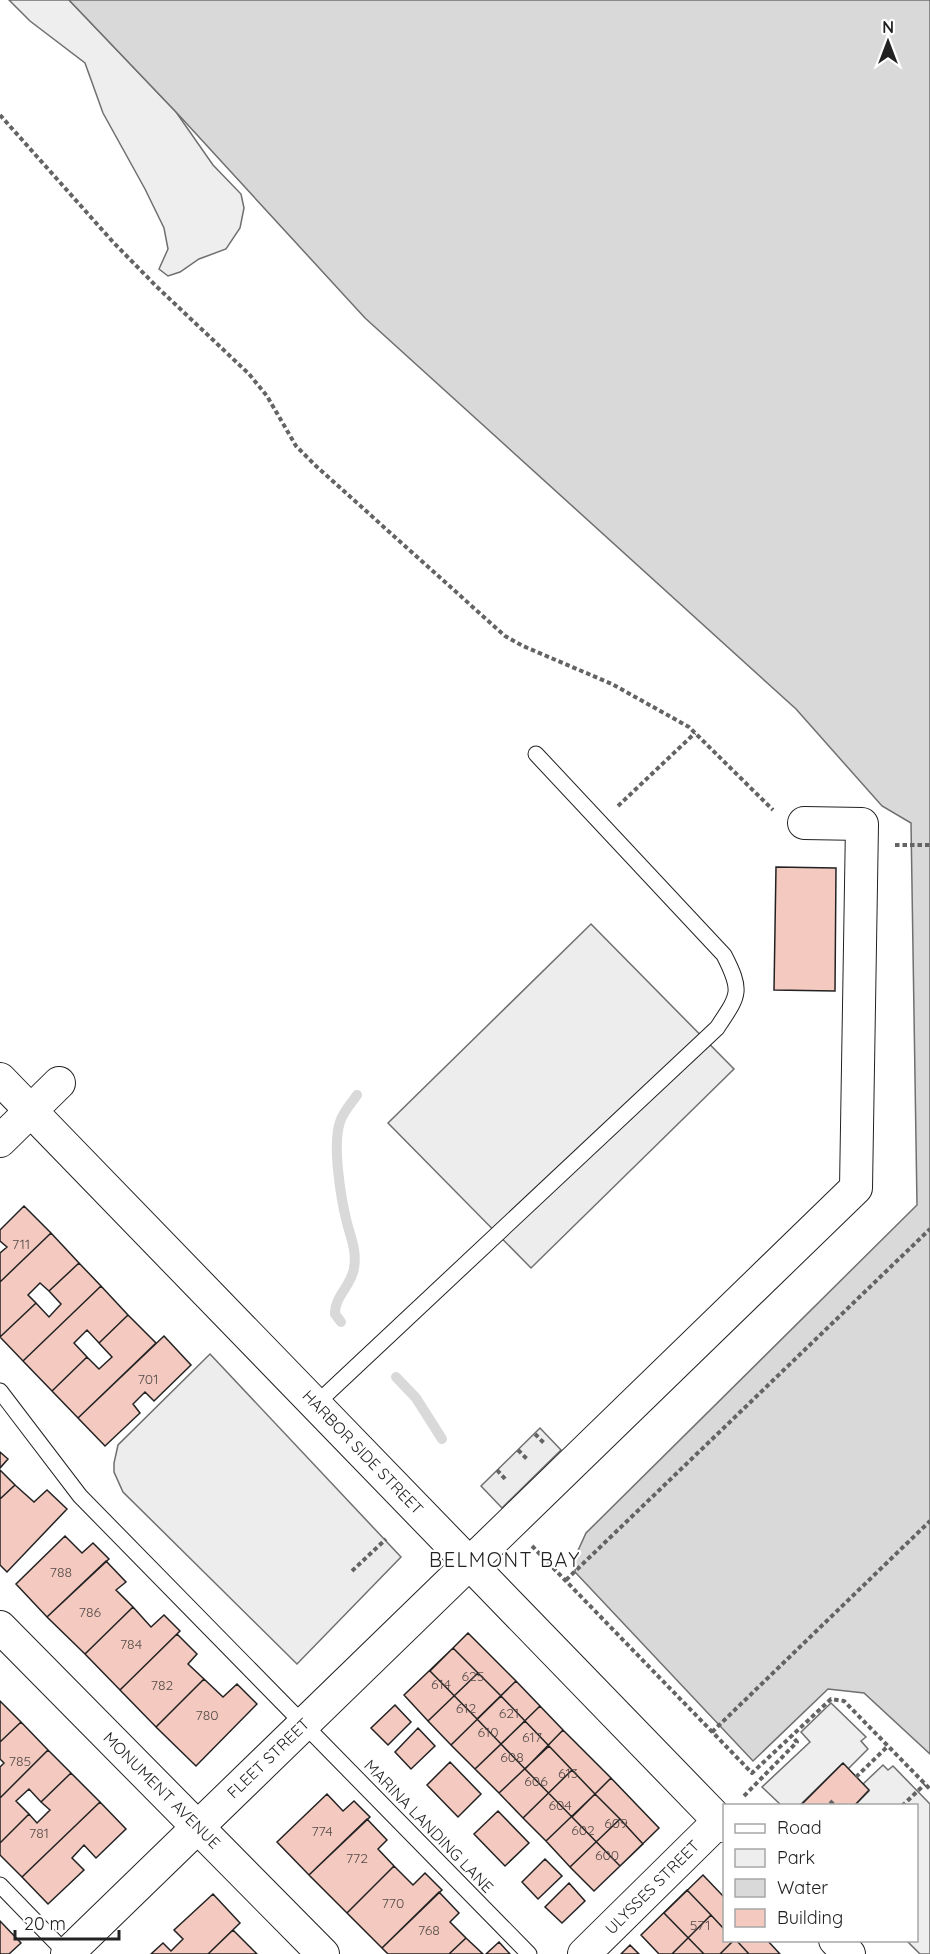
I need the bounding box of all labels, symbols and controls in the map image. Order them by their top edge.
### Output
north arrow [858,12,918,72]
text: N [882,17,894,37]
house number: 711 [12,1235,30,1253]
house number: 701 [138,1370,158,1388]
street label: HARBOR SIDE STREET [298,1386,428,1519]
district label: BELMONT BAY [429,1547,581,1572]
house number: 788 [50,1563,72,1581]
house number: 786 [79,1603,102,1621]
house number: 784 [120,1635,142,1653]
house number: 625 [462,1667,484,1685]
house number: 614 [431,1675,451,1693]
house number: 782 [151,1676,173,1694]
house number: 612 [456,1699,476,1717]
house number: 621 [499,1704,519,1722]
house number: 780 [195,1706,219,1724]
street label: FLEET STREET [223,1713,314,1802]
house number: 610 [478,1723,498,1741]
street label: MONUMENT AVENUE [99,1727,225,1853]
house number: 617 [522,1728,542,1746]
house number: 608 [500,1748,524,1766]
house number: 785 [9,1752,31,1770]
street label: MARINA LANDING LANE [360,1755,498,1897]
house number: 613 [558,1764,578,1782]
house number: 606 [524,1772,548,1790]
house number: 604 [548,1796,572,1814]
legend [723,1804,918,1942]
house number: 609 [604,1814,628,1832]
text: Road [777,1816,822,1839]
house number: 602 [571,1821,595,1839]
house number: 774 [311,1822,333,1840]
house number: 781 [29,1824,49,1842]
street label: ULYSSES STREET [601,1835,704,1938]
house number: 600 [595,1846,619,1864]
text: Park [777,1846,815,1869]
house number: 772 [346,1849,368,1867]
text: Water [777,1876,828,1899]
house number: 770 [382,1894,404,1912]
scale bar [15,1903,118,1941]
text: Building [777,1906,843,1929]
text: 20 m [24,1912,66,1935]
house number: 571 [690,1916,710,1934]
house number: 768 [418,1921,440,1939]

